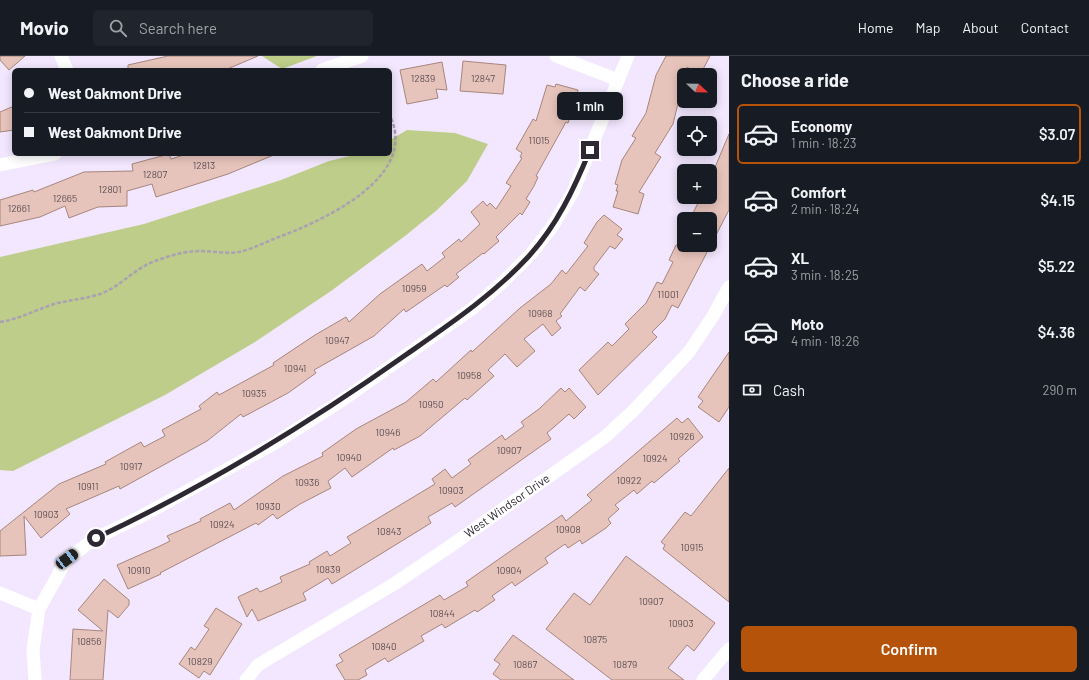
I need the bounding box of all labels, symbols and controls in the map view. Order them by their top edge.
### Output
search box [93,10,373,46]
text: Movio [20,16,69,39]
icon: search [107,17,129,39]
text: Search here [139,19,217,37]
text: Home [858,19,894,36]
text: Map [916,19,940,36]
text: About [962,19,999,36]
text: Contact [1021,19,1069,36]
north arrow [677,68,717,108]
map controls [677,68,717,252]
text: Choose a ride [741,69,849,91]
house number: 12839 [411,72,435,84]
house number: 12847 [471,72,495,84]
text: West Oakmont Drive [48,84,182,102]
callout: 1 min [557,92,623,120]
text: 1 min [576,98,604,114]
button: locate [677,116,717,156]
icon: car [743,116,779,152]
text: Economy [791,117,852,135]
text: West Oakmont Drive [48,123,182,141]
text: $3.07 [1039,125,1075,143]
house number: 11015 [528,134,550,146]
text: 1 min · 18:23 [791,135,856,151]
route end [581,141,599,159]
house number: 12813 [193,159,215,171]
button: + [677,164,717,204]
house number: 12807 [143,168,167,180]
icon: car [743,182,779,218]
house number: 12801 [99,183,121,195]
text: Comfort [791,183,846,201]
text: $4.15 [1040,191,1075,209]
house number: 12665 [53,192,77,204]
text: 2 min · 18:24 [791,201,859,217]
house number: 12661 [8,202,30,214]
button: − [677,212,717,252]
icon: car [743,248,779,284]
text: XL [791,249,809,267]
text: $5.22 [1038,257,1075,275]
text: 3 min · 18:25 [791,267,859,283]
house number: 10959 [402,282,426,294]
house number: 11001 [657,288,679,300]
house number: 10968 [528,307,552,319]
icon: car [743,314,779,350]
text: Moto [791,315,824,333]
text: $4.36 [1038,323,1075,341]
text: 4 min · 18:26 [791,333,859,349]
house number: 10947 [325,334,349,346]
house number: 10941 [284,362,306,374]
house number: 10958 [457,369,481,381]
icon: cash [741,379,763,401]
text: Cash [773,381,805,399]
text: 290 m [1043,382,1077,398]
house number: 10935 [242,387,266,399]
house number: 10950 [418,398,444,410]
house number: 10946 [375,426,401,438]
house number: 10926 [670,430,694,442]
house number: 10907 [497,444,522,456]
house number: 10940 [336,451,362,463]
house number: 10924 [642,452,668,464]
house number: 10917 [120,460,142,472]
street label: West Windsor Drive [461,470,552,540]
house number: 10922 [616,474,642,486]
house number: 10936 [295,476,319,488]
house number: 10911 [77,480,99,492]
house number: 10903 [438,484,464,496]
house number: 10930 [255,500,281,512]
house number: 10903 [33,508,59,520]
house number: 10924 [209,518,235,530]
house number: 10908 [555,523,581,535]
house number: 10843 [376,525,402,537]
route start [87,529,105,547]
house number: 10915 [681,541,703,553]
car [54,547,80,571]
house number: 10839 [316,563,340,575]
house number: 10910 [127,564,151,576]
house number: 10904 [496,564,522,576]
house number: 10907 [639,595,664,607]
house number: 10844 [429,607,455,619]
house number: 10903 [668,617,694,629]
button: Confirm [741,626,1077,672]
house number: 10875 [583,633,607,645]
house number: 10856 [77,635,101,647]
house number: 10840 [371,640,397,652]
house number: 10829 [188,655,212,667]
house number: 10867 [513,658,537,670]
house number: 10879 [613,658,637,670]

